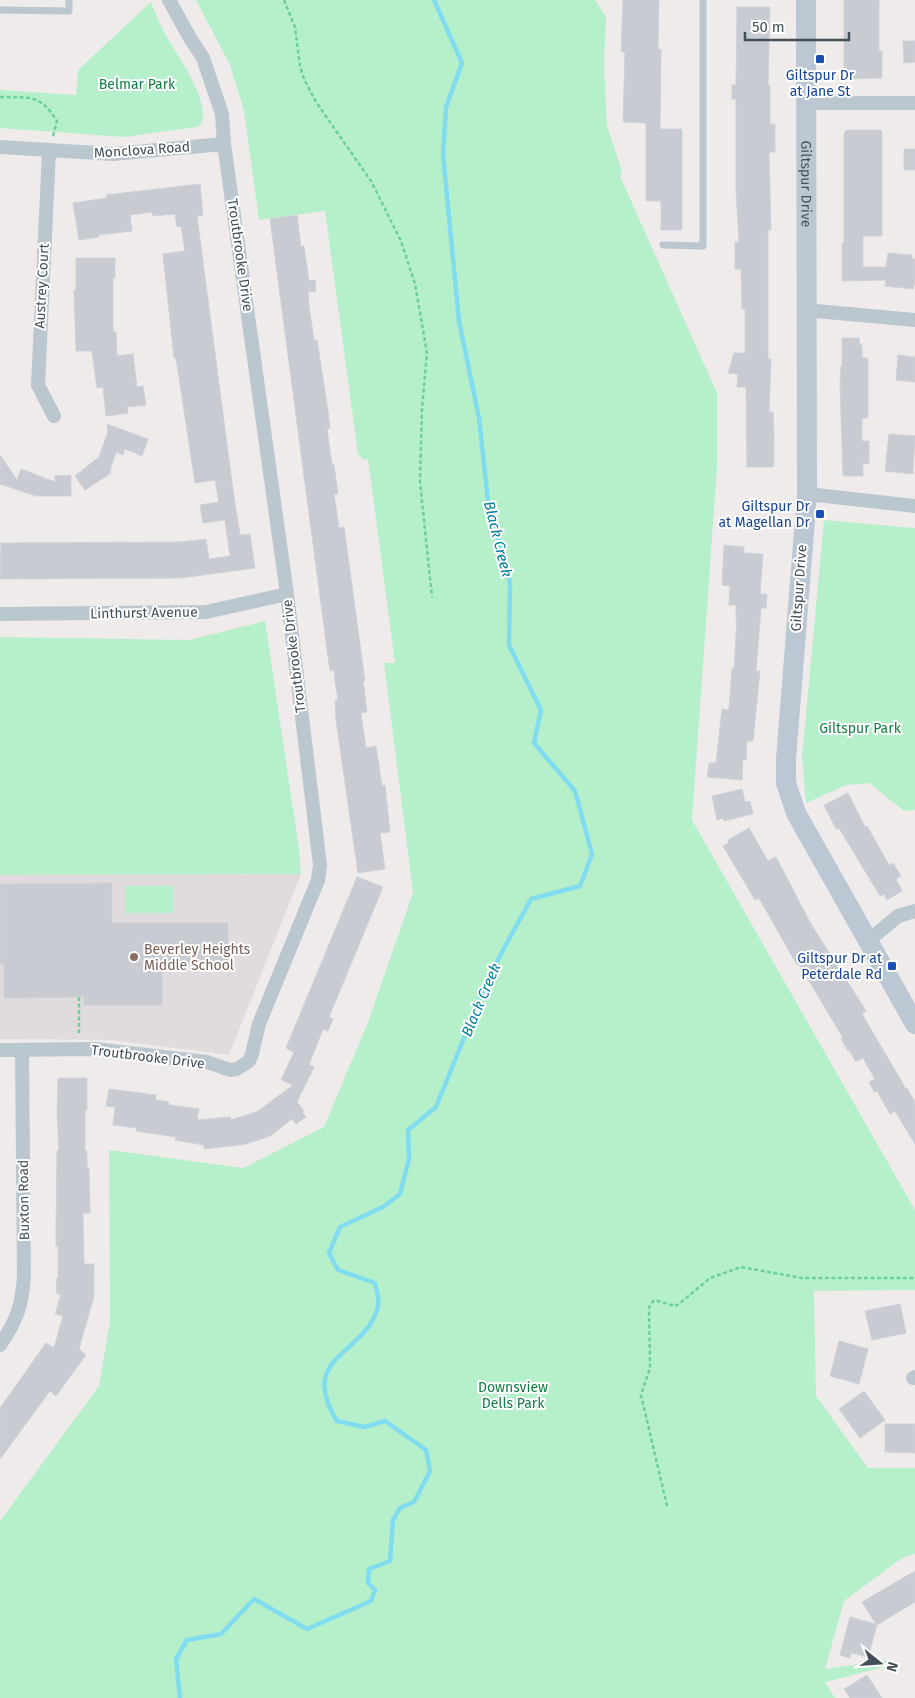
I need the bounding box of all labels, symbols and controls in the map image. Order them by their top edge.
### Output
scale bar [745,10,849,42]
text: 50 m [752,18,785,36]
marker: Giltspur Dr at Jane St [814,53,826,65]
place label: Giltspur Dr at Jane St [786,67,855,100]
park label: Belmar Park [99,76,176,93]
street label: Monclova Road [93,138,191,162]
street label: Giltspur Drive [798,140,815,228]
street label: Troutbrooke Drive [224,197,256,313]
street label: Austrey Court [31,242,53,329]
place label: Giltspur Dr at Magellan Dr [718,498,811,531]
water label: Black Creek [480,499,516,579]
marker: Giltspur Dr at Magellan Dr [814,508,826,520]
street label: Giltspur Drive [787,544,811,632]
street label: Troutbrooke Drive [279,598,309,714]
street label: Linthurst Avenue [90,604,198,622]
park label: Giltspur Park [819,720,902,737]
place label: Beverley Heights Middle School [144,941,251,974]
place label: Giltspur Dr at Peterdale Rd [797,950,883,983]
marker: Beverley Heights Middle School [128,951,140,963]
marker: Giltspur Dr at Peterdale Rd [886,960,898,972]
water label: Black Creek [457,961,505,1039]
street label: Troutbrooke Drive [90,1042,206,1072]
street label: Buxton Road [15,1160,33,1240]
park label: Downsview Dells Park [478,1379,548,1412]
north arrow [855,1638,905,1688]
text: N [882,1660,901,1674]

